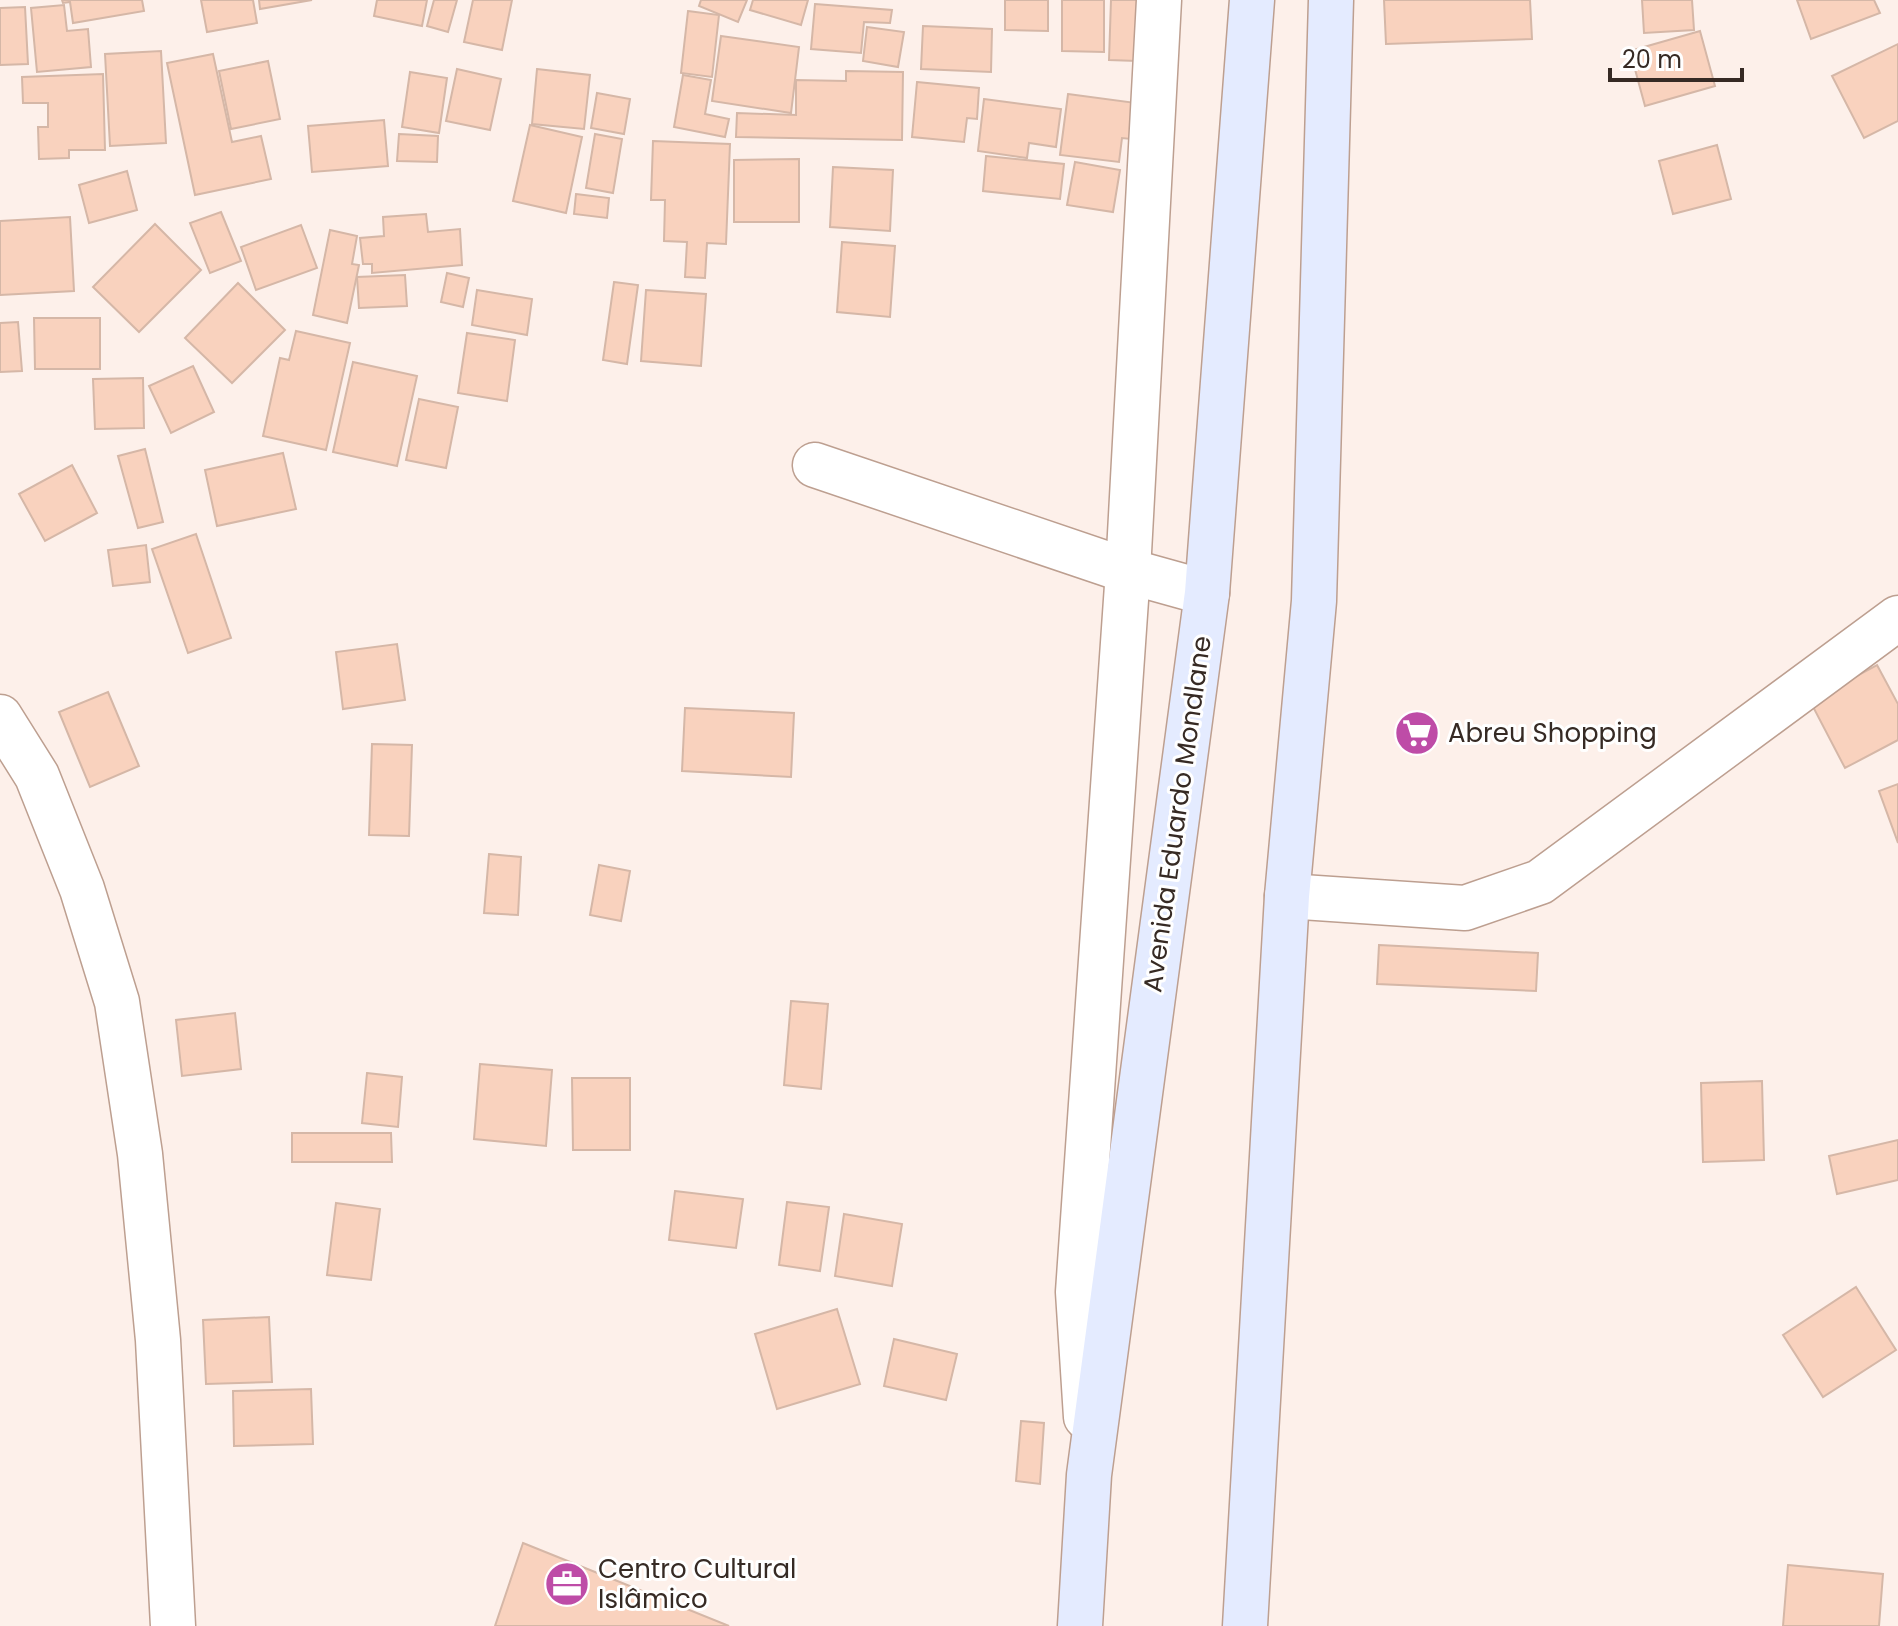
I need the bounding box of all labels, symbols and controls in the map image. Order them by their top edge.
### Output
scale bar [1610,32,1742,82]
text: 20 m [1622,43,1682,76]
street label: Avenida Eduardo Mondlane [1134,634,1220,994]
supermarket icon: Abreu Shopping [1393,709,1441,757]
place label: Abreu Shopping [1448,715,1657,751]
place label: Centro Cultural Islâmico [598,1551,796,1617]
office icon: Centro Cultural Islâmico [543,1560,591,1608]

